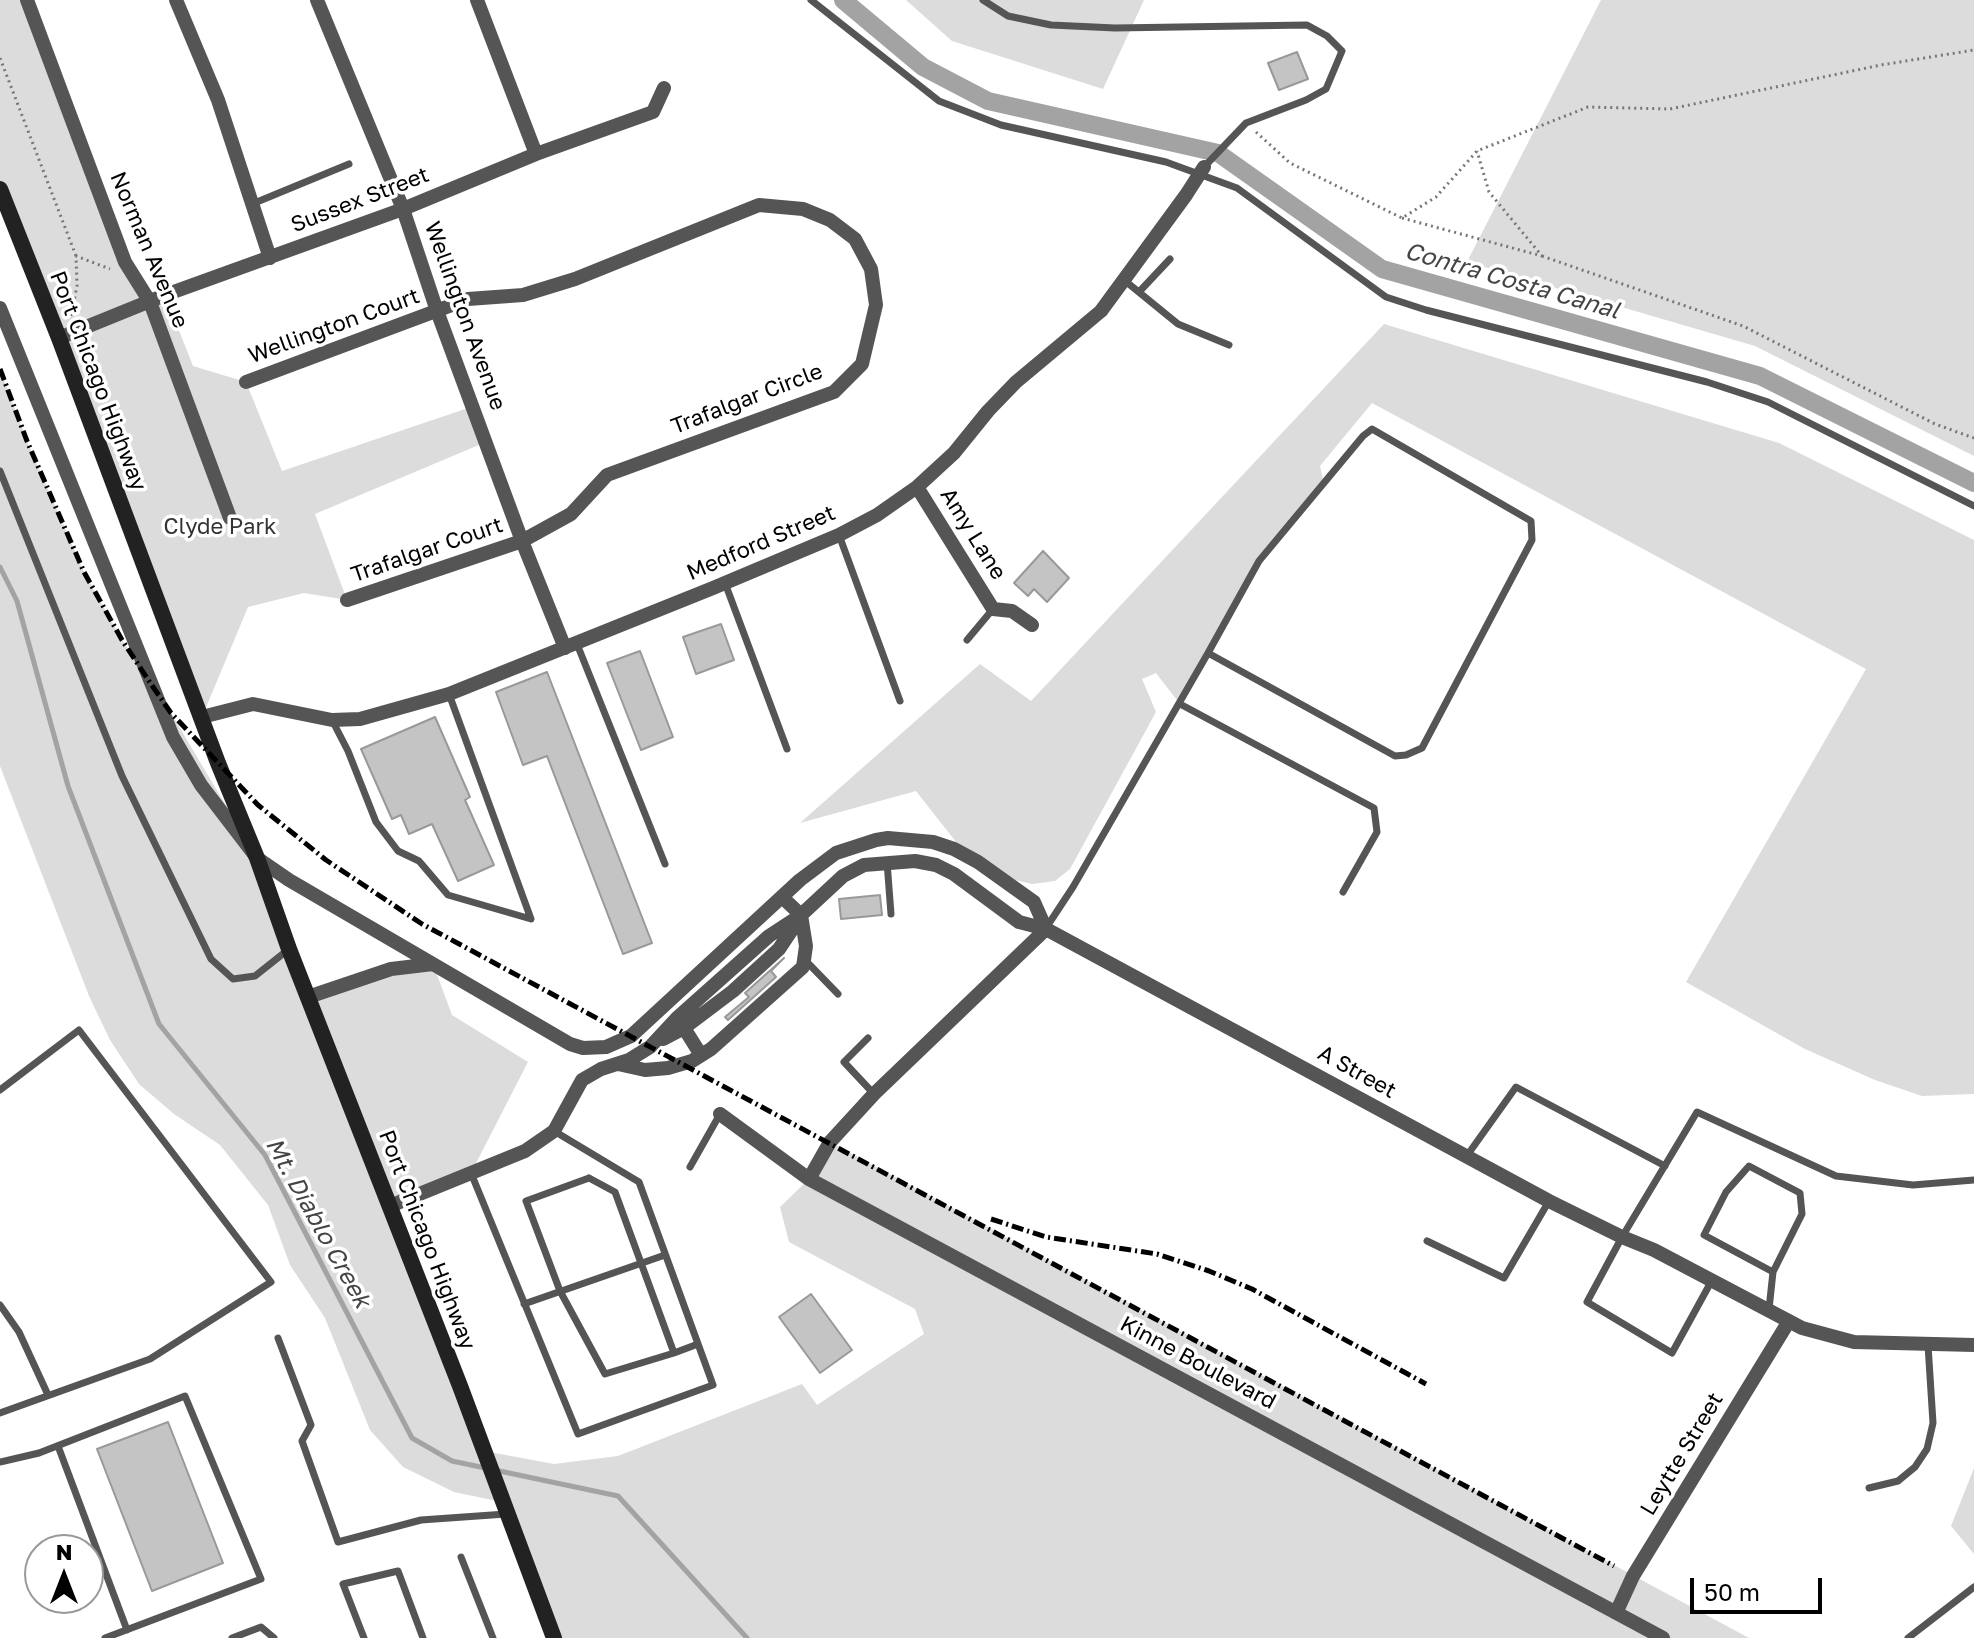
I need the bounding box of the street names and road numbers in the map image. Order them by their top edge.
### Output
street label: Sussex Street [287,162,433,238]
street label: Norman Avenue [104,168,194,332]
street label: Wellington Avenue [419,218,511,414]
street label: Port Chicago Highway [44,268,152,494]
street label: Wellington Court [245,283,423,369]
street label: Trafalgar Circle [668,358,826,440]
street label: Amy Lane [934,483,1012,585]
street label: Medford Street [683,500,839,586]
street label: Trafalgar Court [348,512,506,588]
street label: A Street [1313,1040,1401,1104]
street label: Port Chicago Highway [373,1127,481,1353]
street label: Kinne Boulevard [1116,1311,1280,1415]
street label: Leytte Street [1635,1388,1729,1520]

